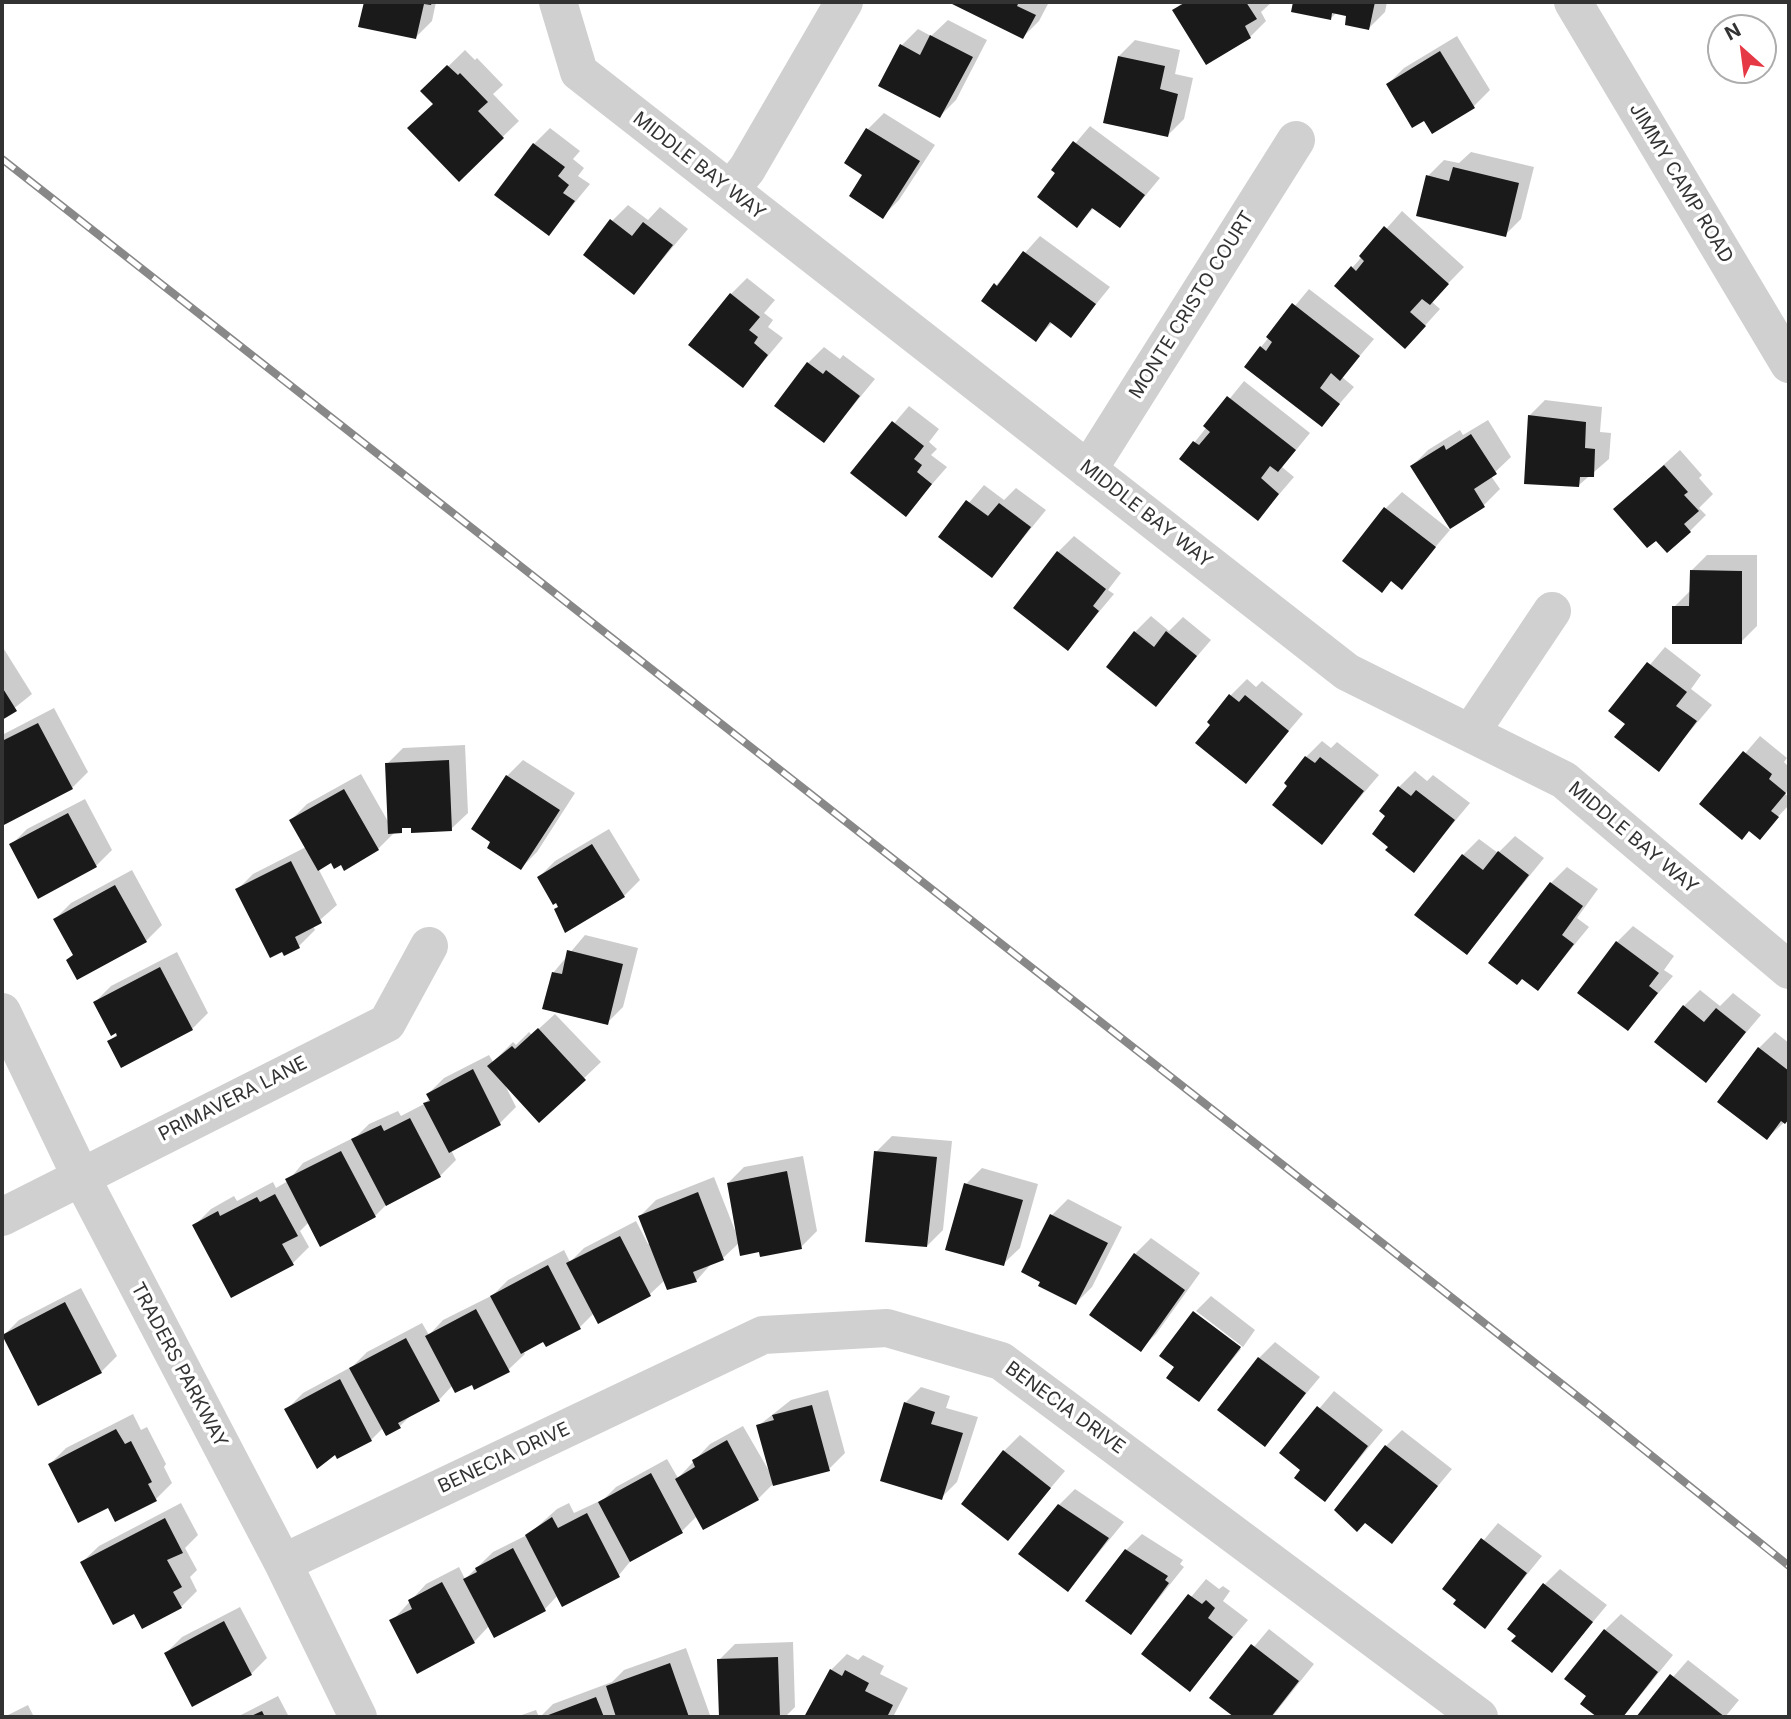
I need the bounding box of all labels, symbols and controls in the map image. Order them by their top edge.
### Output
north arrow [1707,14,1777,84]
text: N [1721,18,1745,45]
street label: JIMMY CAMP ROAD [1624,99,1738,267]
street label: MIDDLE BAY WAY [628,107,770,225]
street label: MONTE CRISTO COURT [1125,207,1259,403]
street label: MIDDLE BAY WAY [1075,455,1217,573]
street label: MIDDLE BAY WAY [1564,777,1702,899]
street label: PRIMAVERA LANE [155,1052,311,1146]
street label: TRADERS PARKWAY [126,1279,232,1451]
street label: BENECIA DRIVE [1001,1357,1129,1459]
street label: BENECIA DRIVE [435,1418,573,1498]

